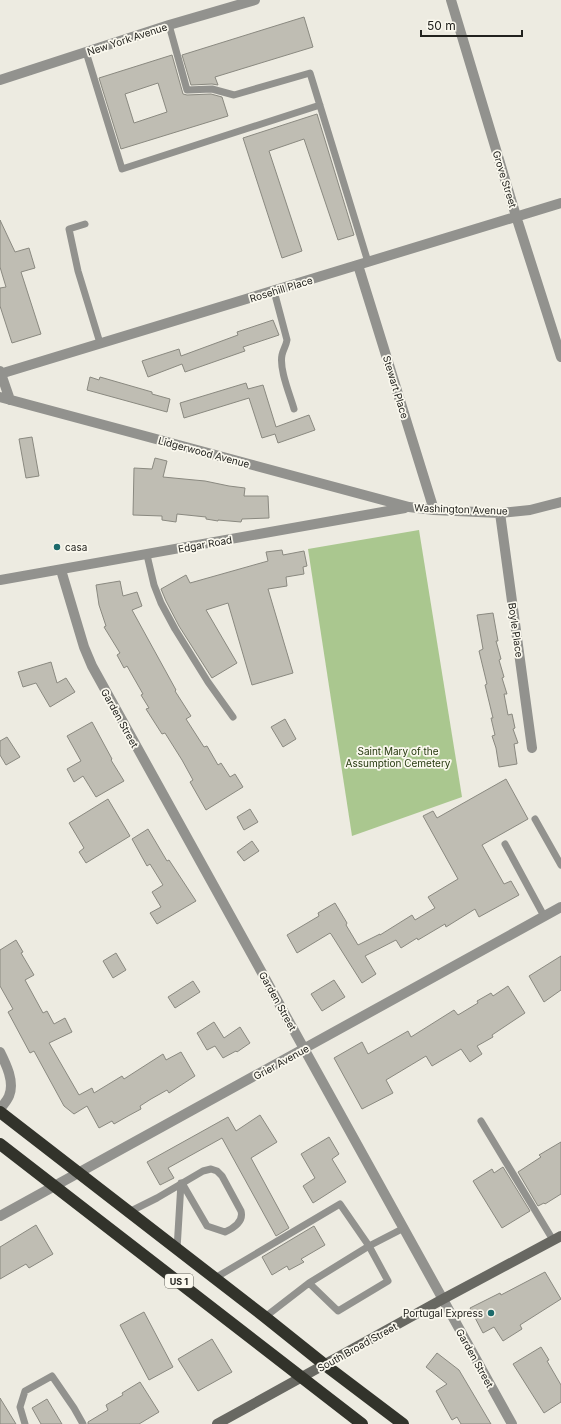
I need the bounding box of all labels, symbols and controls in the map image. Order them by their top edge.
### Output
scale bar [421,12,522,38]
text: 50 m [427,18,456,33]
street label: New York Avenue [85,20,169,58]
street label: Grove Street [491,149,520,210]
street label: Rosehill Place [248,274,314,304]
street label: Stewart Place [381,354,411,420]
street label: Lidgerwood Avenue [157,434,251,470]
street label: Washington Avenue [414,501,508,517]
street label: Edgar Road [177,533,233,555]
place label: casa [65,541,87,553]
marker: casa [52,542,62,552]
street label: Boyle Place [506,602,526,658]
street label: Garden Street [99,686,141,750]
park label: Saint Mary of the Assumption Cemetery [346,745,451,769]
street label: Garden Street [257,969,299,1033]
street label: Grier Avenue [251,1042,311,1082]
road number: US 1 [165,1274,193,1288]
place label: Portugal Express [403,1307,483,1319]
marker: Portugal Express [486,1308,496,1318]
street label: South Broad Street [315,1320,400,1374]
street label: Garden Street [454,1326,496,1390]

